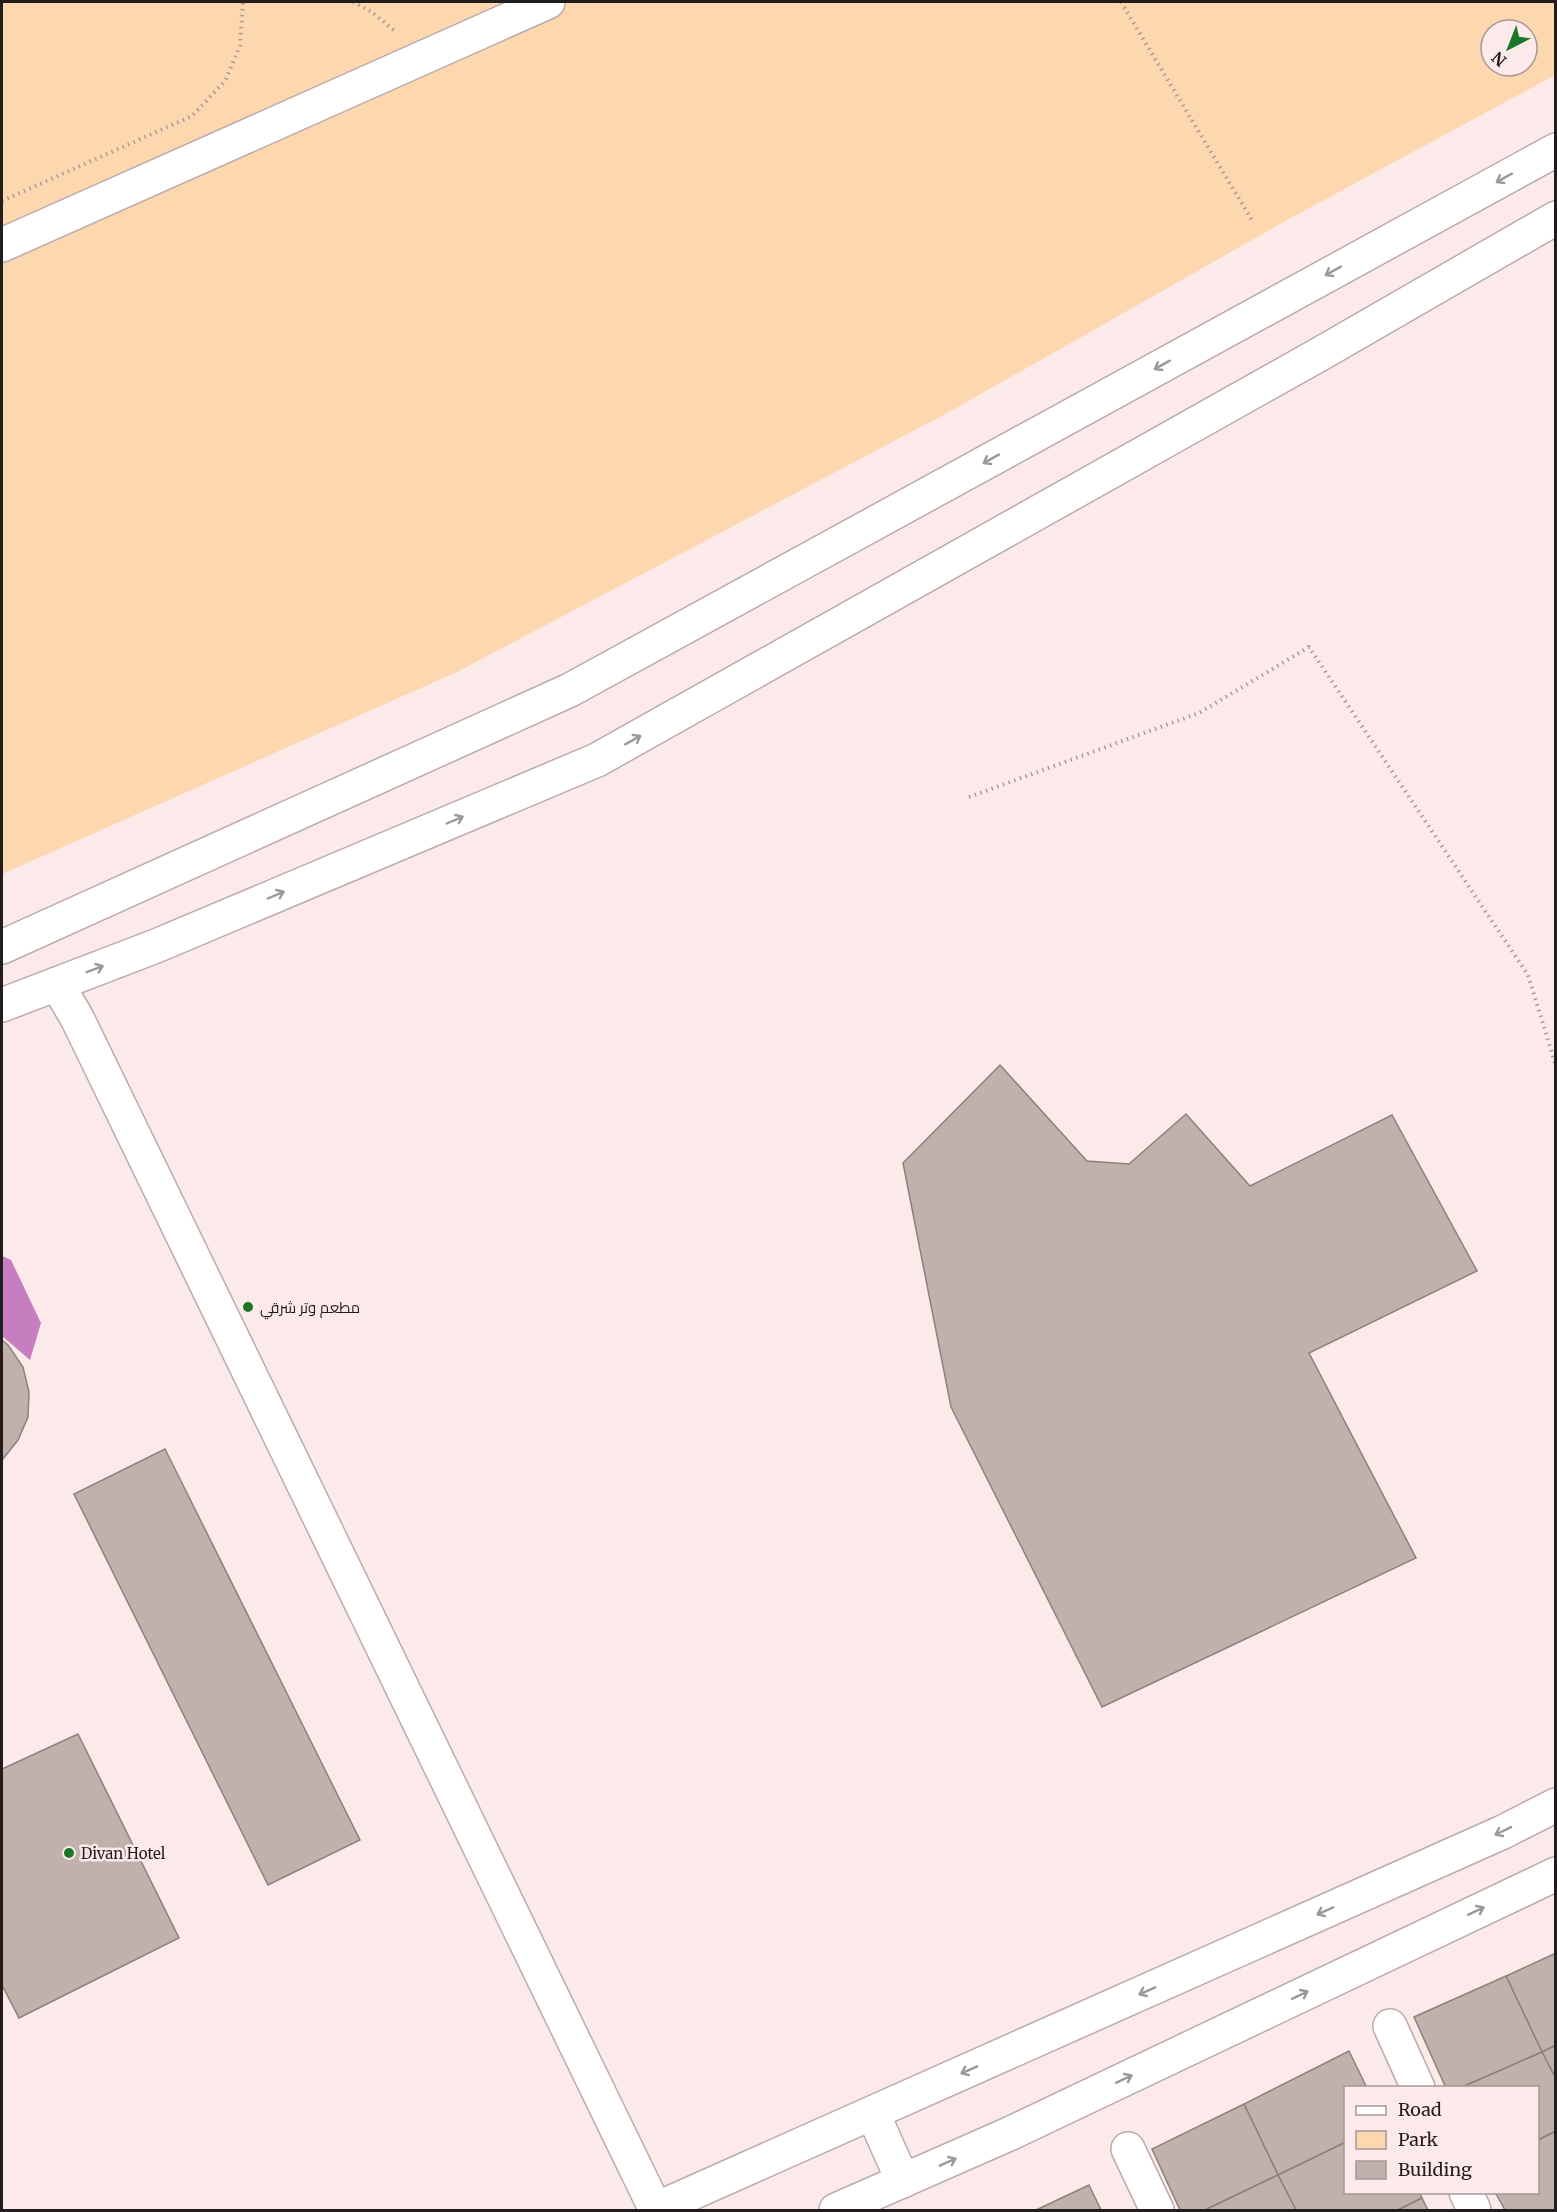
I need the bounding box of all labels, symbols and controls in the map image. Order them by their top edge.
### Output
north arrow [1479,18,1539,78]
text: N [1487,47,1510,71]
one-way arrow [1496,172,1513,184]
one-way arrow [1325,265,1342,277]
one-way arrow [1154,359,1171,371]
one-way arrow [983,453,1000,465]
one-way arrow [624,733,641,745]
one-way arrow [446,813,464,825]
one-way arrow [266,889,284,900]
one-way arrow [85,963,104,974]
place label: مطعم وتر شرقي [260,1298,360,1320]
marker: مطعم وتر شرقي [241,1300,255,1314]
one-way arrow [1495,1826,1513,1838]
place label: Divan Hotel [81,1844,166,1863]
marker: Divan Hotel [62,1846,76,1860]
one-way arrow [1467,1905,1485,1917]
one-way arrow [1317,1906,1335,1918]
one-way arrow [1139,1986,1157,1997]
one-way arrow [1291,1989,1309,2001]
one-way arrow [961,2065,979,2077]
one-way arrow [1115,2073,1133,2085]
legend [1344,2086,1539,2194]
text: Road [1398,2098,1442,2121]
text: Park [1398,2128,1439,2151]
one-way arrow [938,2155,956,2167]
text: Building [1398,2158,1472,2181]

